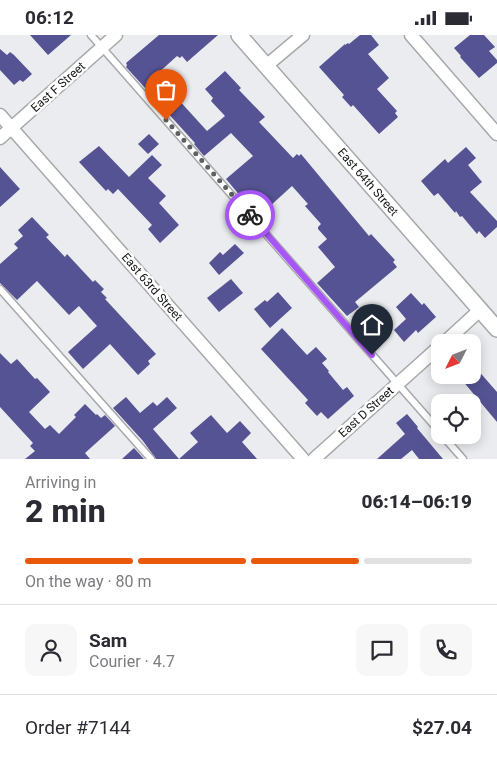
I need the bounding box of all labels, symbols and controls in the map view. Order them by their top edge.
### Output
text: 06:12 [25,6,74,29]
street label: East F Street [28,59,88,115]
pin [145,69,187,120]
icon: bag [152,76,180,104]
street label: East 64th Street [335,145,401,219]
courier [225,190,275,240]
icon: bike [236,201,264,229]
street label: East 63rd Street [119,250,185,324]
pin [351,304,393,355]
icon: home [358,311,386,339]
north arrow [431,334,481,384]
map controls [431,334,481,444]
street label: East D Street [336,384,396,440]
button: locate [431,394,481,444]
text: Arriving in [25,473,96,492]
text: 06:14–06:19 [361,490,472,513]
text: 2 min [25,492,106,530]
text: On the way · 80 m [25,572,152,591]
button: person [25,624,77,676]
button: chat [356,624,408,676]
button: phone [420,624,472,676]
text: Sam [89,629,127,652]
text: Courier · 4.7 [89,652,175,671]
text: Order #7144 [25,716,131,739]
text: $27.04 [412,716,472,739]

